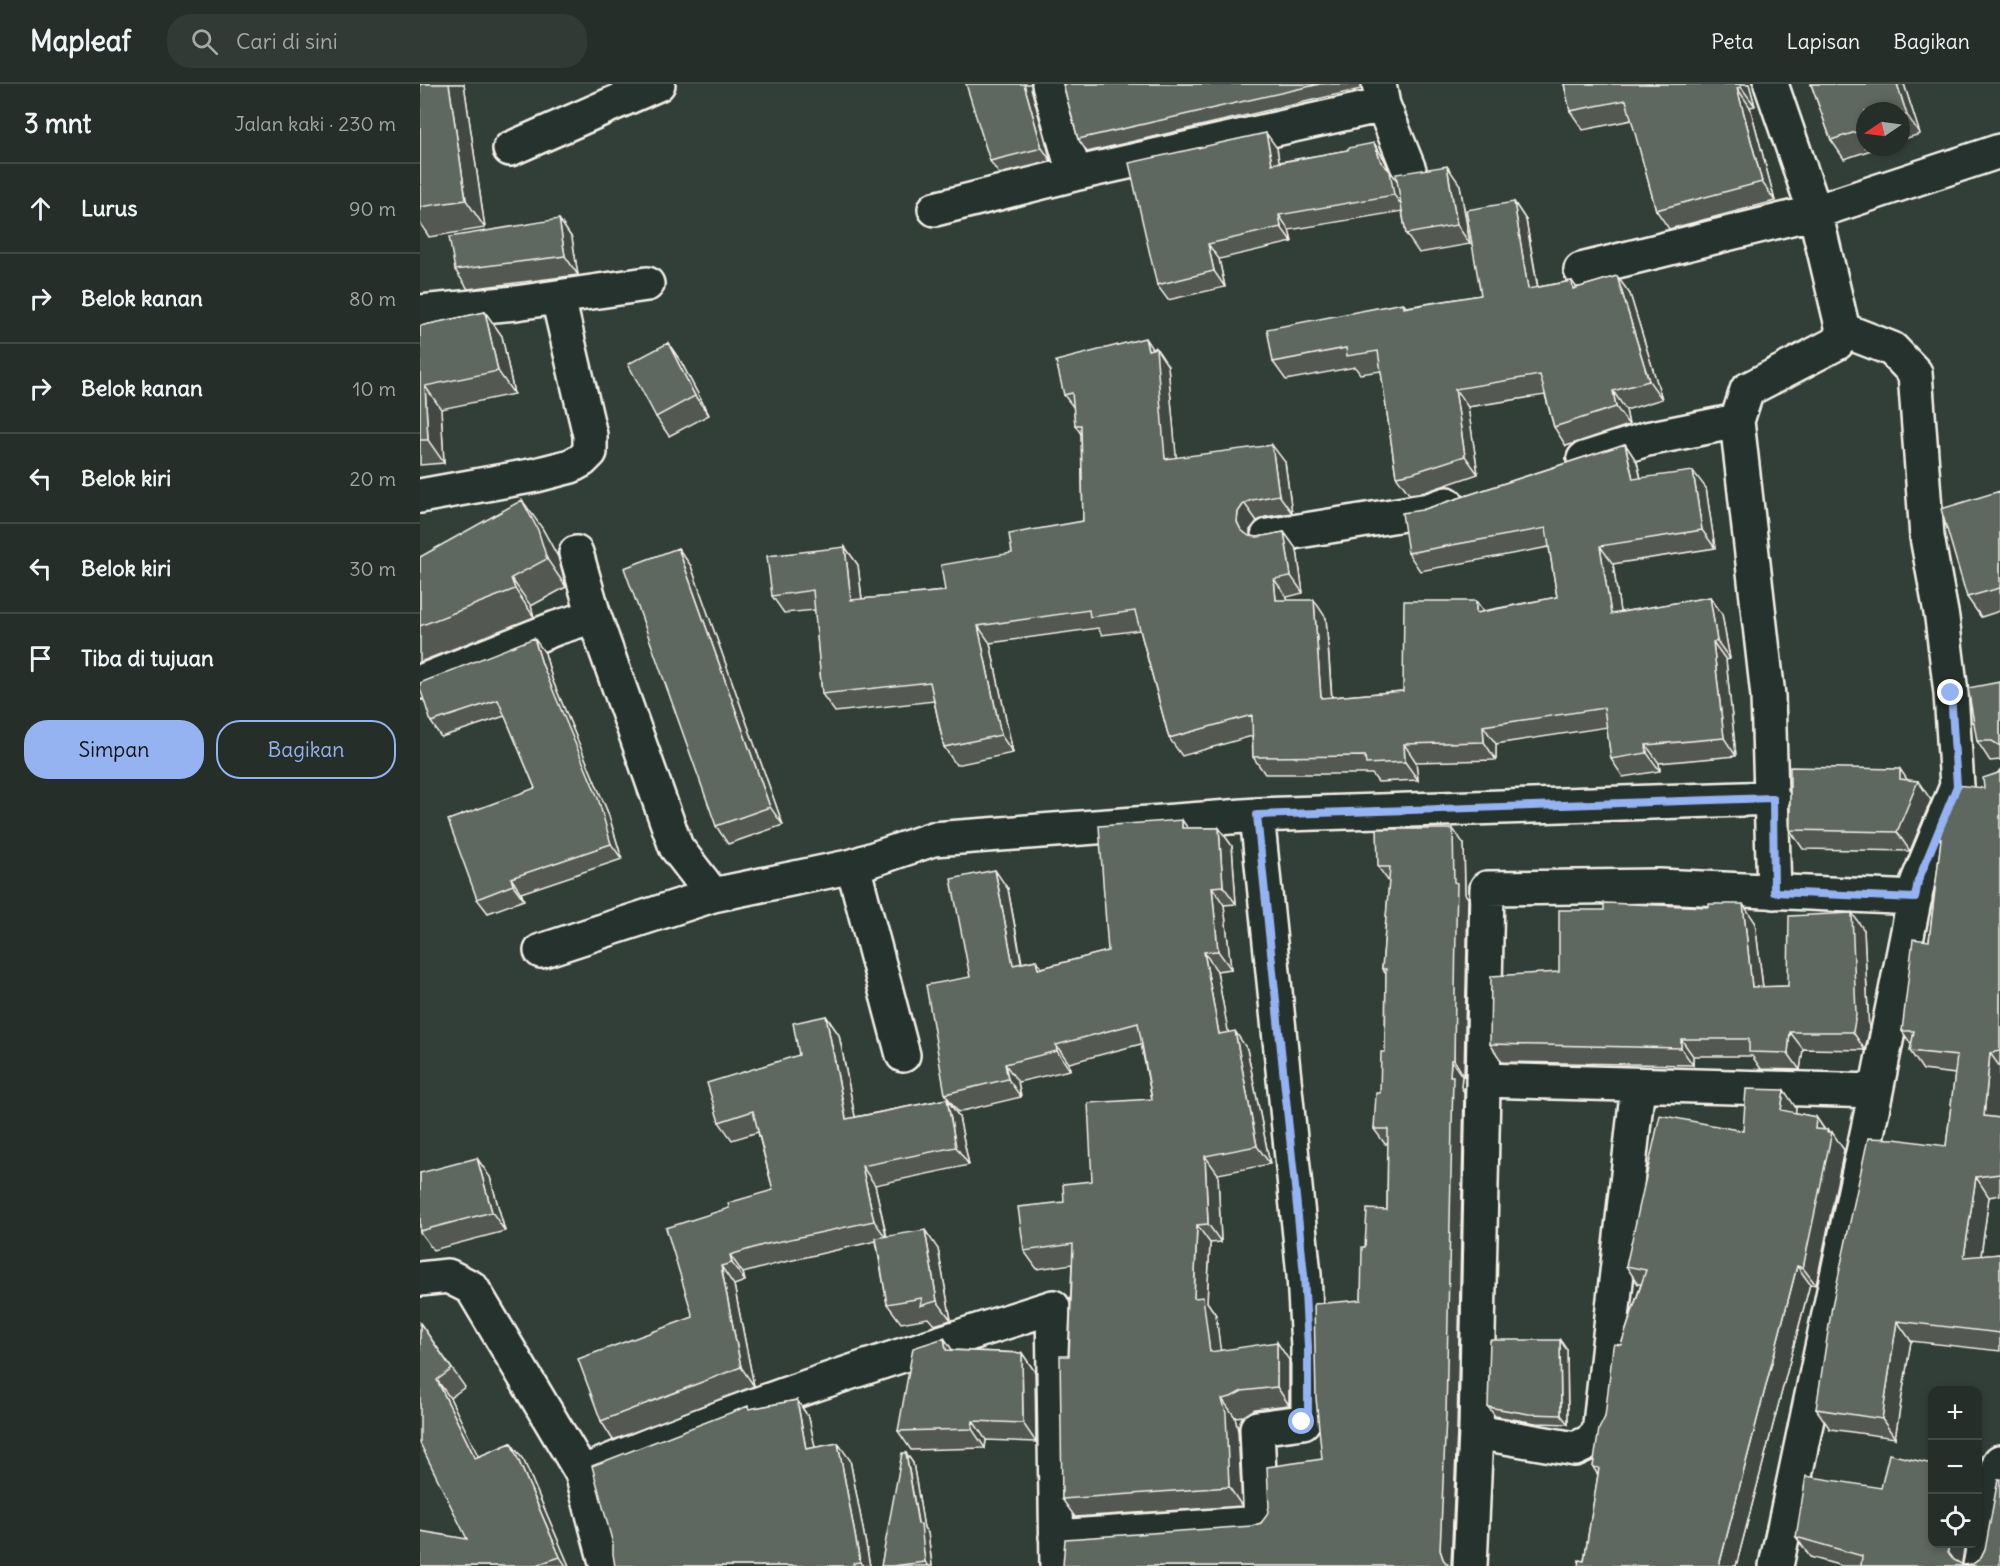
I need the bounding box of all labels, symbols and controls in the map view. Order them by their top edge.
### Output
search box [167,14,587,68]
text: Mapleaf [30,23,131,59]
icon: search [188,25,221,58]
text: Cari di sini [236,27,338,55]
text: Peta [1711,28,1754,55]
text: Lapisan [1787,28,1860,55]
text: Bagikan [1893,28,1970,55]
north arrow [1856,102,1910,156]
text: 3 mnt [24,107,91,140]
text: Jalan kaki · 230 m [234,111,396,136]
icon: ahead [24,192,57,225]
text: Lurus [81,194,137,222]
text: 90 m [349,196,396,221]
icon: right [24,282,57,315]
text: Belok kanan [81,284,203,312]
text: 80 m [349,286,396,311]
icon: right [24,372,57,405]
text: Belok kanan [81,374,203,402]
text: 10 m [353,376,396,401]
icon: left [24,462,57,495]
text: Belok kiri [81,464,171,492]
text: 20 m [350,466,396,491]
icon: left [24,552,57,585]
text: Belok kiri [81,554,171,582]
text: 30 m [349,556,396,581]
icon: arrive [24,642,57,675]
text: Tiba di tujuan [81,644,214,672]
route end [1937,679,1963,705]
button: Simpan [24,720,204,779]
button: Bagikan [216,720,396,779]
map controls [1928,1386,1982,1548]
button: + [1928,1386,1982,1440]
route start [1288,1408,1314,1434]
button: − [1928,1440,1982,1494]
button: locate [1928,1494,1982,1548]

